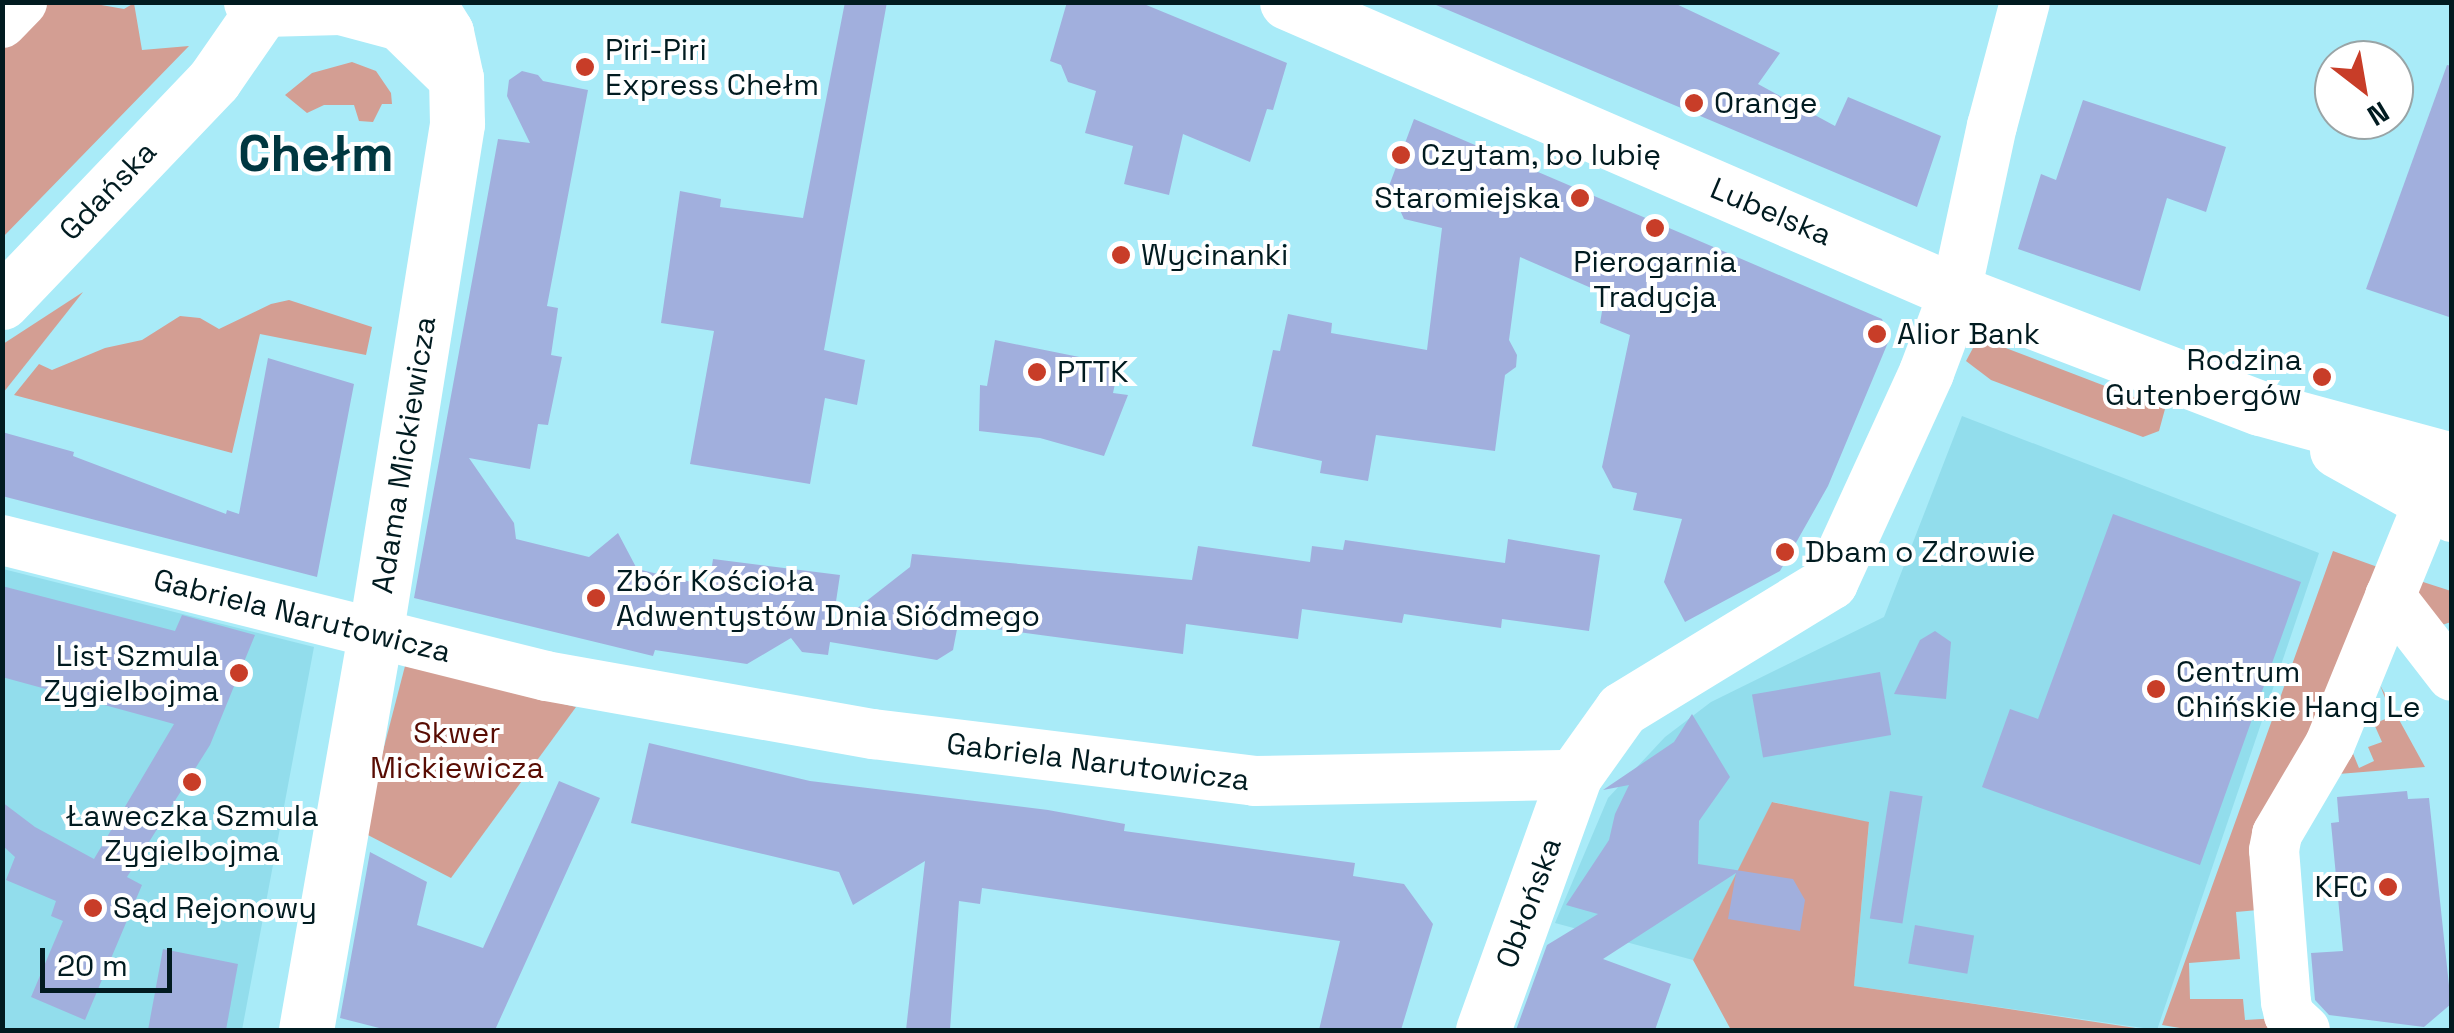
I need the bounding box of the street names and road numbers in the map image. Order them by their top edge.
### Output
street label: Gdańska [52,134,164,248]
street label: Lubelska [1705,170,1837,254]
street label: Adama Mickiewicza [364,314,444,596]
street label: Gabriela Narutowicza [150,562,454,670]
street label: Gabriela Narutowicza [944,726,1252,798]
street label: Obłońska [1489,833,1569,973]

